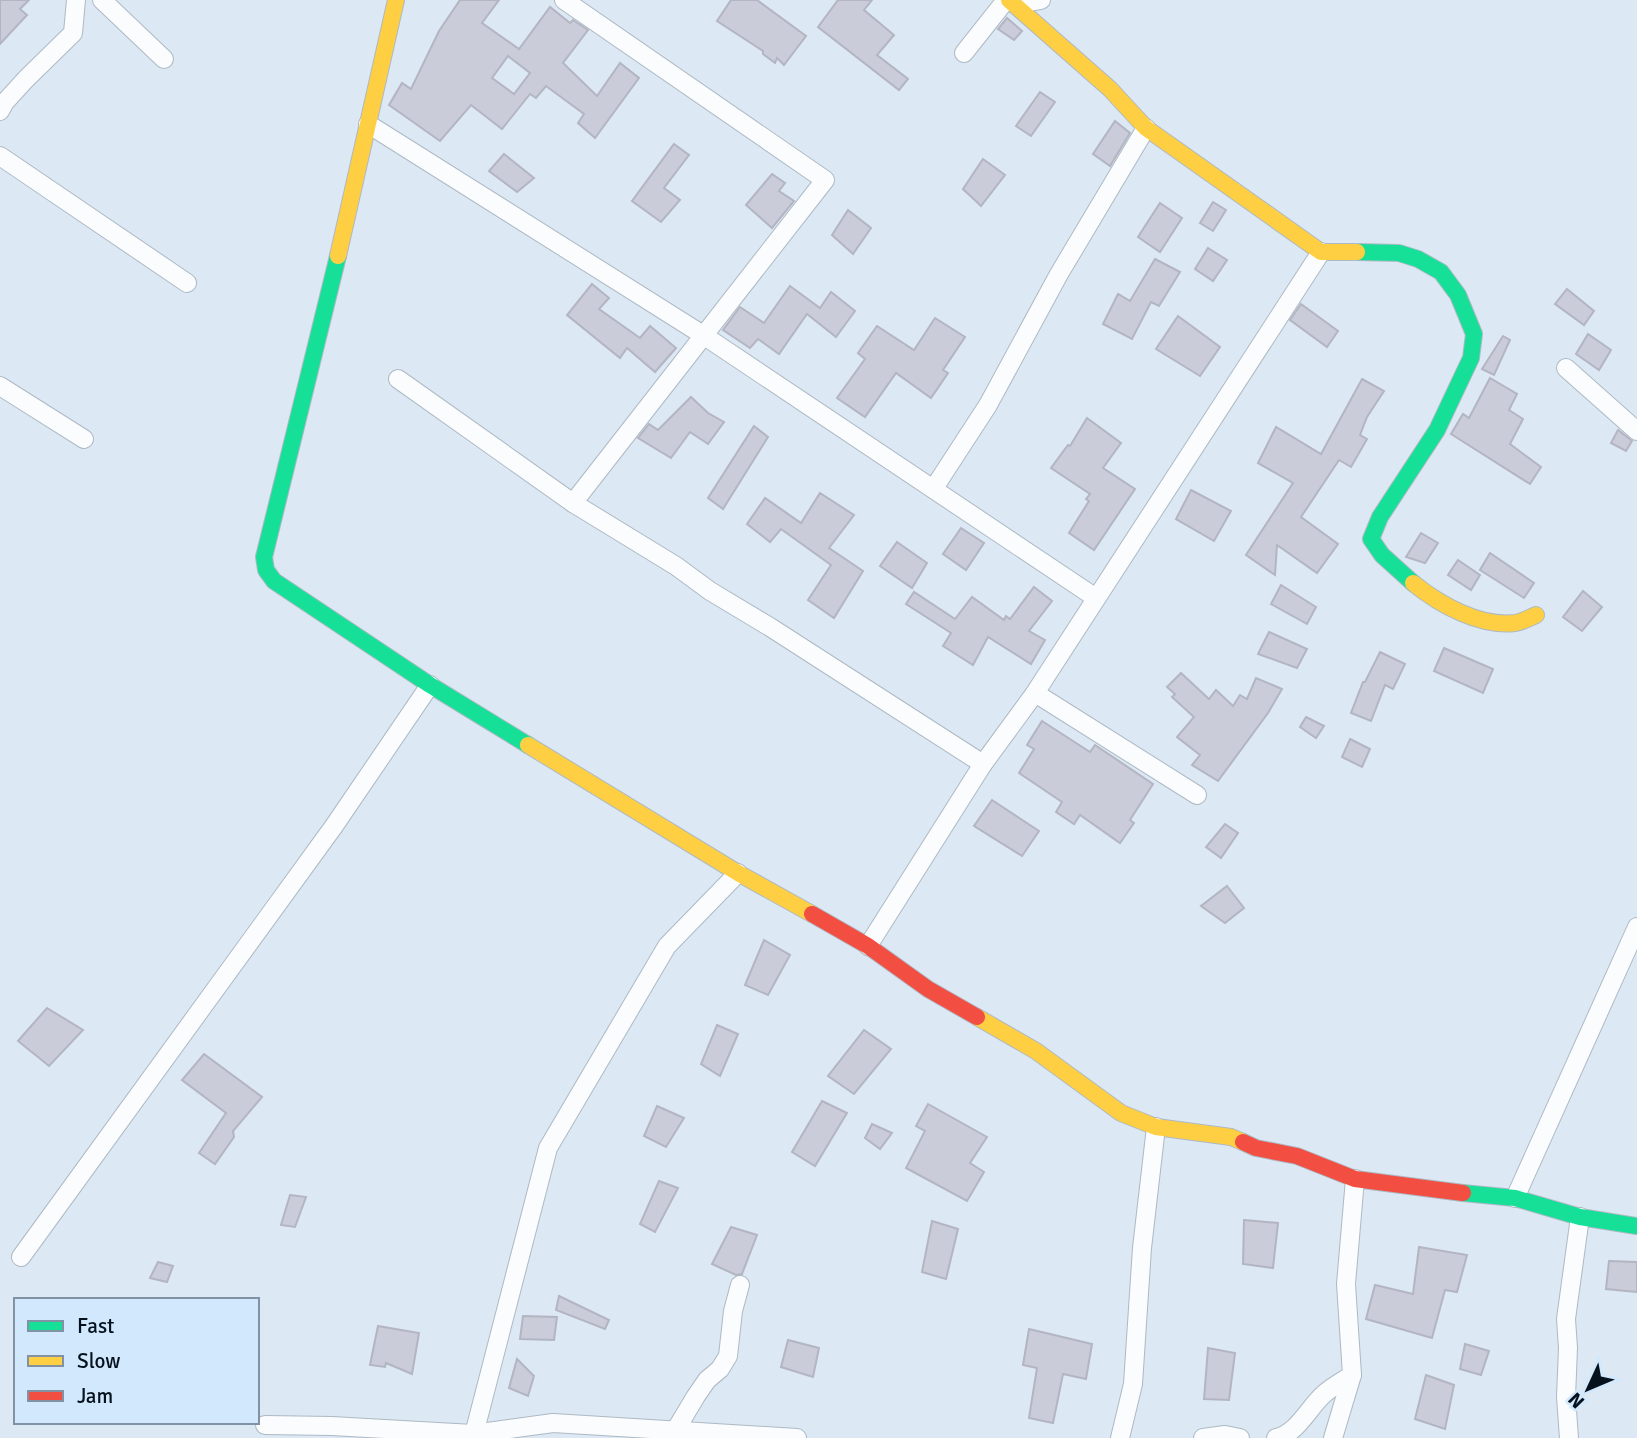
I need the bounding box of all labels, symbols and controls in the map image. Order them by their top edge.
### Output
legend [14,1298,259,1424]
text: Fast [77,1313,114,1339]
text: Slow [77,1348,121,1374]
north arrow [1553,1354,1623,1424]
text: Jam [77,1383,113,1409]
text: N [1563,1387,1590,1413]

